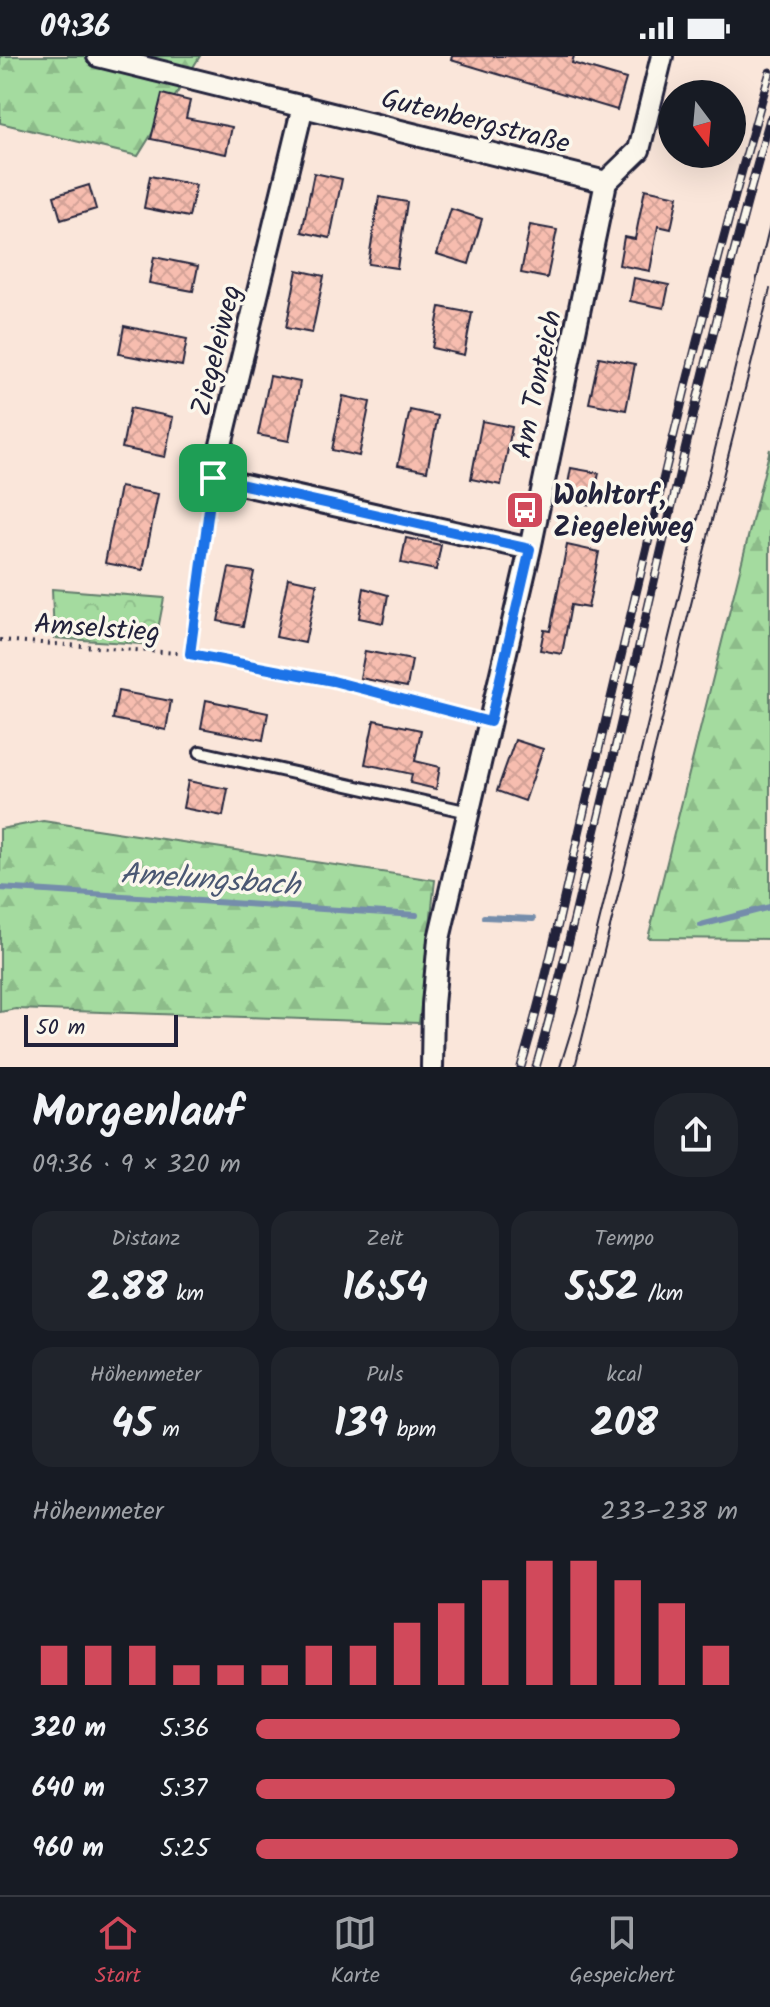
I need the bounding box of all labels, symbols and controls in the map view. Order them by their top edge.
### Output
text: 09:36 [40,4,111,52]
street label: Gutenbergstraße [376,77,575,168]
north arrow [658,80,746,168]
map controls [658,80,746,168]
street label: Ziegeleiweg [179,280,255,421]
street label: Am Tonteich [501,306,576,463]
pin [179,444,247,512]
icon: arrive [191,456,235,500]
place label: Wohltorf, Ziegeleiweg [553,474,695,551]
bus stop icon: Wohltorf, Ziegeleiweg [504,489,546,531]
street label: Amselstieg [32,603,161,656]
water label: Amelungsbach [119,851,304,911]
scale bar [24,1011,178,1047]
text: 50 m [36,1011,85,1046]
text: Morgenlauf [32,1079,243,1149]
button: share [654,1093,738,1177]
text: 09:36 · 9 × 320 m [32,1144,241,1186]
text: Distanz [111,1222,180,1257]
text: Zeit [366,1222,404,1257]
text: Tempo [594,1222,654,1257]
text: 2.88 [87,1257,167,1321]
text: 16:54 [342,1257,428,1321]
text: 5:52 [565,1257,639,1321]
text: km [167,1277,204,1312]
text: /km [639,1277,683,1312]
text: Höhenmeter [90,1358,201,1393]
text: Puls [366,1358,404,1393]
text: kcal [606,1358,642,1393]
text: 45 [111,1393,154,1457]
text: 139 [334,1393,388,1457]
text: 208 [591,1393,658,1457]
text: m [154,1413,180,1448]
text: bpm [388,1413,436,1448]
text: Höhenmeter [32,1491,163,1533]
text: 233–238 m [601,1491,738,1533]
text: 320 m [32,1708,106,1750]
text: 5:36 [160,1708,210,1750]
text: 640 m [32,1768,105,1810]
text: 5:37 [160,1768,207,1810]
text: 960 m [32,1828,104,1870]
text: 5:25 [160,1828,209,1870]
tab: Start [95,1911,141,1994]
tab: Karte [331,1911,380,1994]
tab: Gespeichert [569,1911,675,1994]

